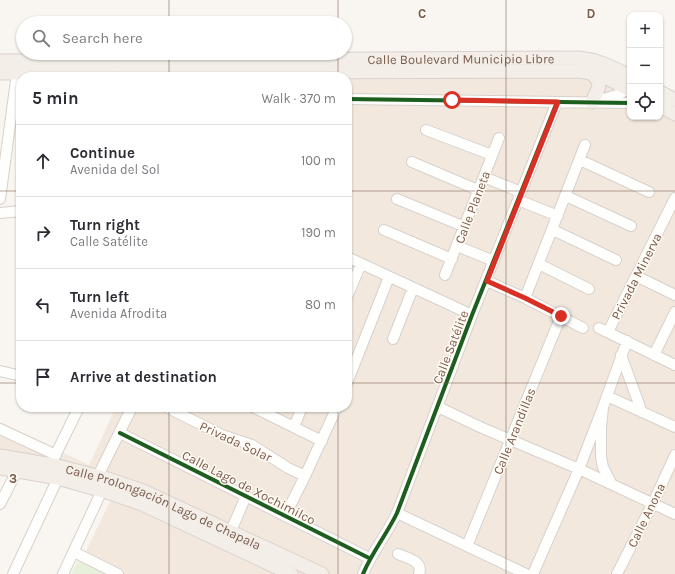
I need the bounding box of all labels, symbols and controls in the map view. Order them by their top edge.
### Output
text: C [418,6,426,21]
text: D [587,6,596,21]
map controls [627,12,663,120]
button: + [627,12,663,48]
search box [16,16,352,60]
icon: search [30,27,52,49]
text: Search here [62,29,143,47]
button: − [627,48,663,84]
street label: Calle Boulevard Municipio Libre [368,51,555,67]
button: locate [627,84,663,120]
text: 5 min [32,88,79,108]
text: Walk · 370 m [261,91,336,106]
route start [443,91,461,109]
text: Continue [70,144,135,162]
icon: ahead [32,150,54,172]
text: 100 m [301,153,336,168]
text: Avenida del Sol [70,162,160,177]
street label: Calle Planeta [452,169,493,246]
text: Turn right [70,216,140,234]
icon: right [32,222,54,244]
text: 190 m [301,225,336,240]
street label: Privada Minerva [608,230,665,322]
text: Calle Satélite [70,234,148,249]
text: Turn left [70,288,129,306]
icon: left [32,294,54,316]
text: 80 m [305,297,336,312]
text: Avenida Afrodita [70,306,167,321]
route end [552,307,570,325]
street label: Calle Satélite [430,308,472,386]
icon: arrive [32,366,54,388]
text: Arrive at destination [70,368,217,386]
street label: Calle Arandillas [490,385,539,477]
street label: Privada Solar [197,418,275,465]
street label: Calle Lago de Xochimilco [180,447,318,528]
street label: Calle Prolongación Lago de Chapala [64,461,263,553]
text: 3 [9,471,17,486]
street label: Calle Anona [624,481,668,550]

